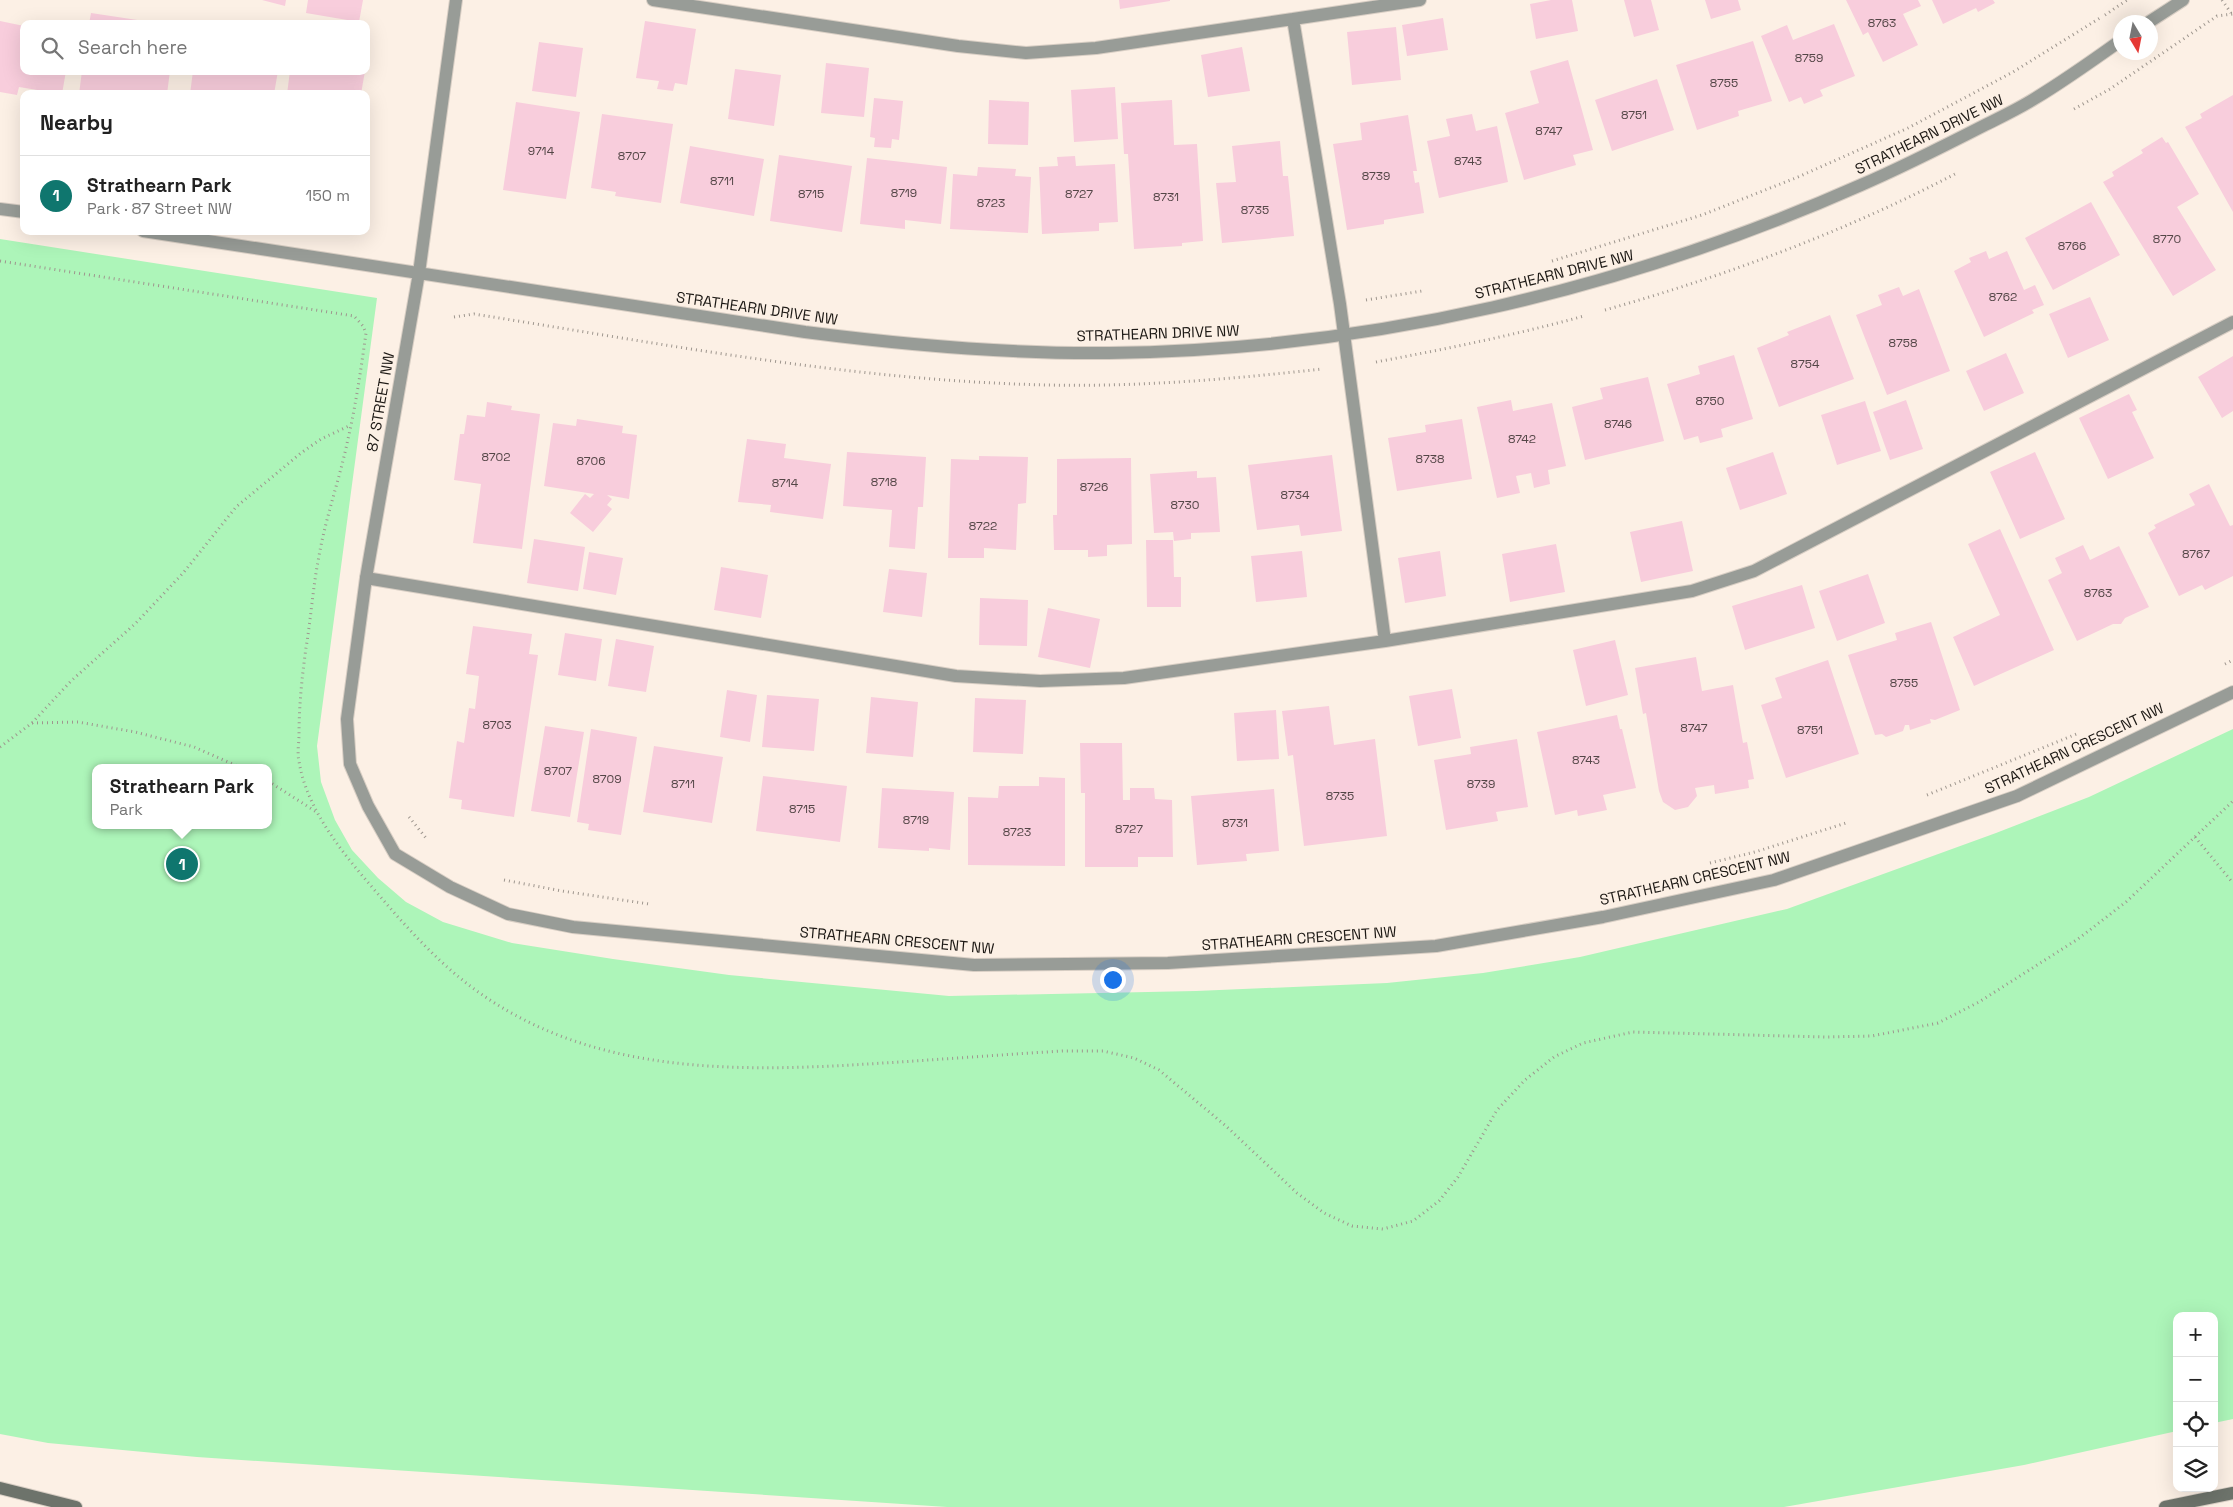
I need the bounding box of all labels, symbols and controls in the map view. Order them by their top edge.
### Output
house number: 8763 [1868,15,1896,31]
north arrow [2113,15,2158,60]
search box [20,20,370,75]
icon: search [38,34,66,62]
text: Search here [78,35,188,60]
house number: 8759 [1795,50,1823,66]
house number: 8755 [1710,75,1738,91]
street label: STRATHEARN DRIVE NW [1852,90,2006,178]
house number: 8751 [1621,107,1647,123]
text: Nearby [40,109,113,136]
house number: 8747 [1535,123,1563,139]
house number: 9714 [528,143,555,159]
house number: 8707 [618,148,646,164]
house number: 8743 [1454,153,1482,169]
house number: 8739 [1362,168,1390,184]
text: Strathearn Park [87,173,232,198]
house number: 8711 [710,173,734,189]
text: 1 [52,185,60,206]
text: 150 m [306,185,350,206]
house number: 8719 [891,185,917,201]
house number: 8715 [798,186,824,202]
house number: 8727 [1065,186,1093,202]
house number: 8731 [1153,189,1179,205]
house number: 8723 [977,195,1005,211]
text: Park · 87 Street NW [87,198,232,219]
house number: 8735 [1241,202,1269,218]
house number: 8770 [2153,231,2181,247]
house number: 8766 [2058,238,2086,254]
street label: STRATHEARN DRIVE NW [1473,245,1635,303]
street label: STRATHEARN DRIVE NW [675,287,839,329]
house number: 8762 [1989,289,2017,305]
street label: STRATHEARN DRIVE NW [1076,321,1240,345]
house number: 8758 [1889,335,1917,351]
street label: 87 STREET NW [362,351,398,453]
house number: 8754 [1791,356,1820,372]
house number: 8750 [1696,393,1725,409]
house number: 8746 [1604,416,1632,432]
house number: 8742 [1508,431,1536,447]
house number: 8702 [482,449,510,465]
house number: 8738 [1416,451,1444,467]
house number: 8706 [576,453,606,469]
house number: 8718 [871,474,897,490]
house number: 8714 [772,475,799,491]
house number: 8726 [1080,479,1108,495]
house number: 8734 [1281,487,1310,503]
house number: 8730 [1170,497,1200,513]
house number: 8722 [969,518,997,534]
house number: 8767 [2182,546,2210,562]
house number: 8763 [2084,585,2112,601]
house number: 8755 [1890,675,1918,691]
street label: STRATHEARN CRESCENT NW [1981,698,2167,798]
house number: 8703 [483,717,511,733]
house number: 8747 [1680,720,1708,736]
house number: 8751 [1797,722,1823,738]
house number: 8743 [1572,752,1600,768]
house number: 8707 [544,763,572,779]
popup [92,764,272,829]
house number: 8709 [592,771,622,787]
text: Strathearn Park [110,774,254,799]
house number: 8711 [671,776,695,792]
house number: 8739 [1467,776,1495,792]
house number: 8735 [1326,788,1354,804]
text: Park [110,799,143,820]
house number: 8715 [789,801,815,817]
house number: 8719 [903,812,929,828]
house number: 8731 [1222,815,1248,831]
house number: 8727 [1115,821,1143,837]
house number: 8723 [1003,824,1031,840]
pin: 1 [166,845,198,883]
street label: STRATHEARN CRESCENT NW [1598,847,1792,909]
street label: STRATHEARN CRESCENT NW [799,922,995,958]
street label: STRATHEARN CRESCENT NW [1201,922,1397,954]
your location [1100,967,1126,993]
map controls [2173,1312,2218,1492]
button: + [2173,1312,2218,1357]
button: − [2173,1357,2218,1402]
button: locate [2173,1402,2218,1447]
button: layers [2173,1447,2218,1492]

